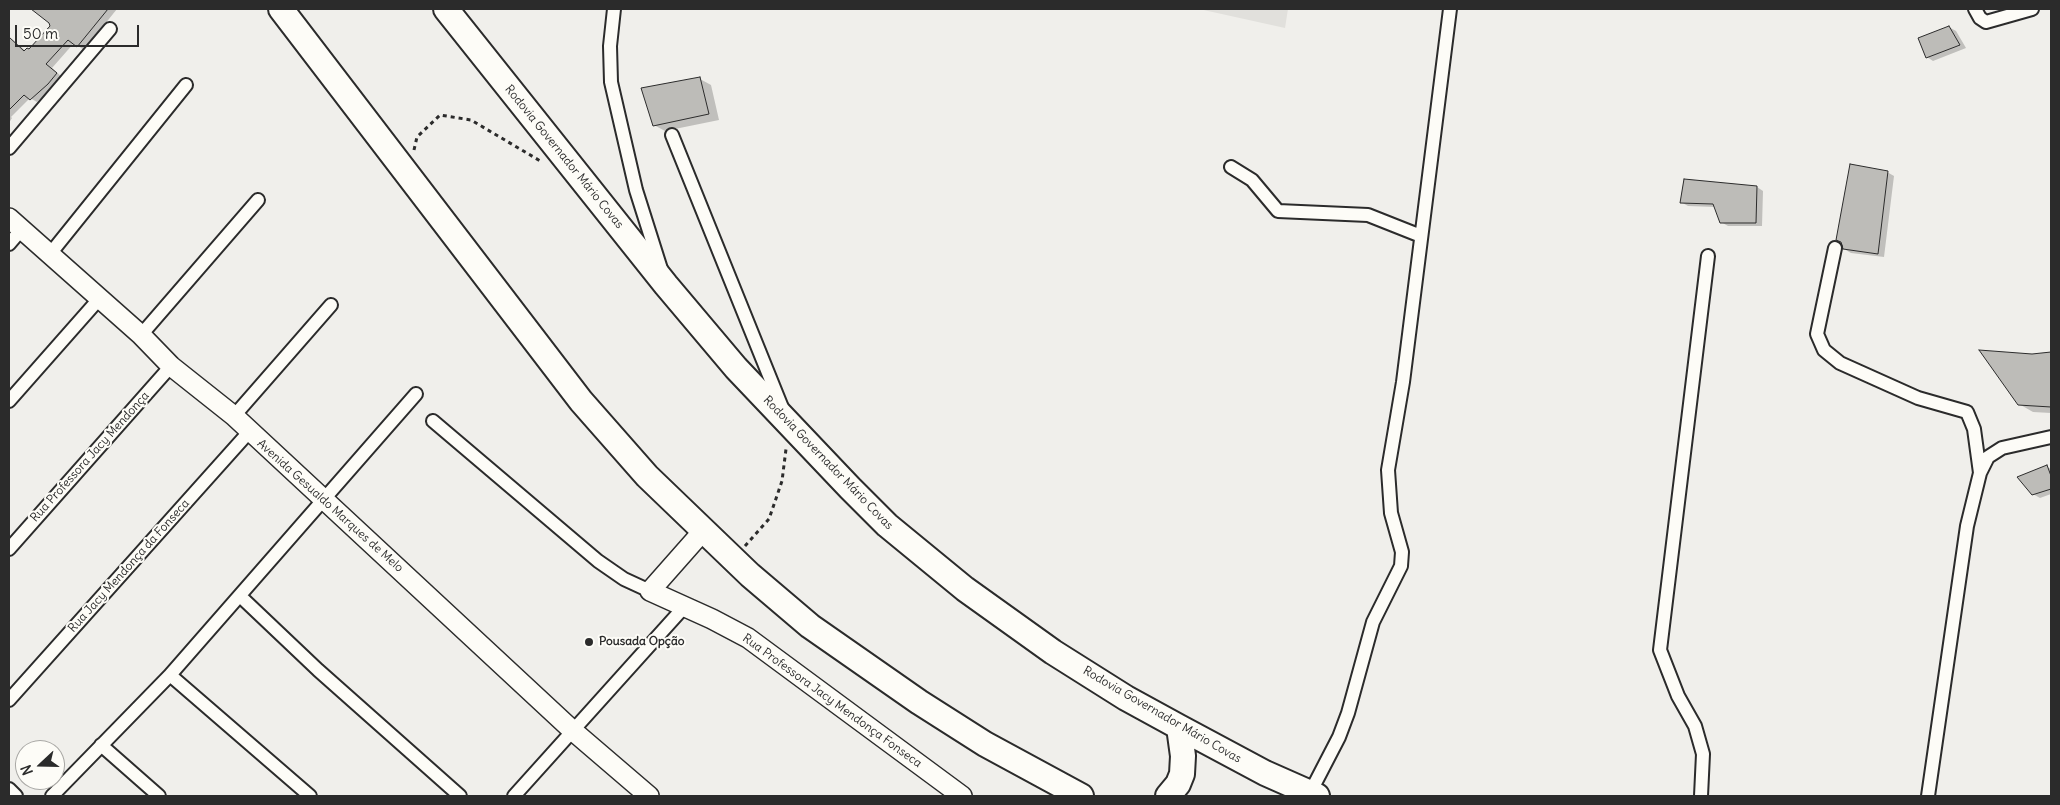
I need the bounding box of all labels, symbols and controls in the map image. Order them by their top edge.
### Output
scale bar [18,15,141,47]
text: 50 m [23,24,58,43]
street label: Rodovia Governador Mário Covas [502,82,626,232]
street label: Rua Professora Jacy Mendonça [28,389,152,525]
street label: Rodovia Governador Mário Covas [760,393,896,533]
street label: Avenida Gesualdo Marques de Melo [254,437,406,575]
street label: Rua Jacy Mendonça da Fonseca [65,497,193,635]
street label: Rua Professora Jacy Mendonça Fonseca [740,631,924,771]
place label: Pousada Opção [599,635,684,649]
marker: Pousada Opção [583,636,595,648]
street label: Rodovia Governador Mário Covas [1080,664,1244,766]
north arrow [15,740,65,790]
text: N [17,762,37,778]

